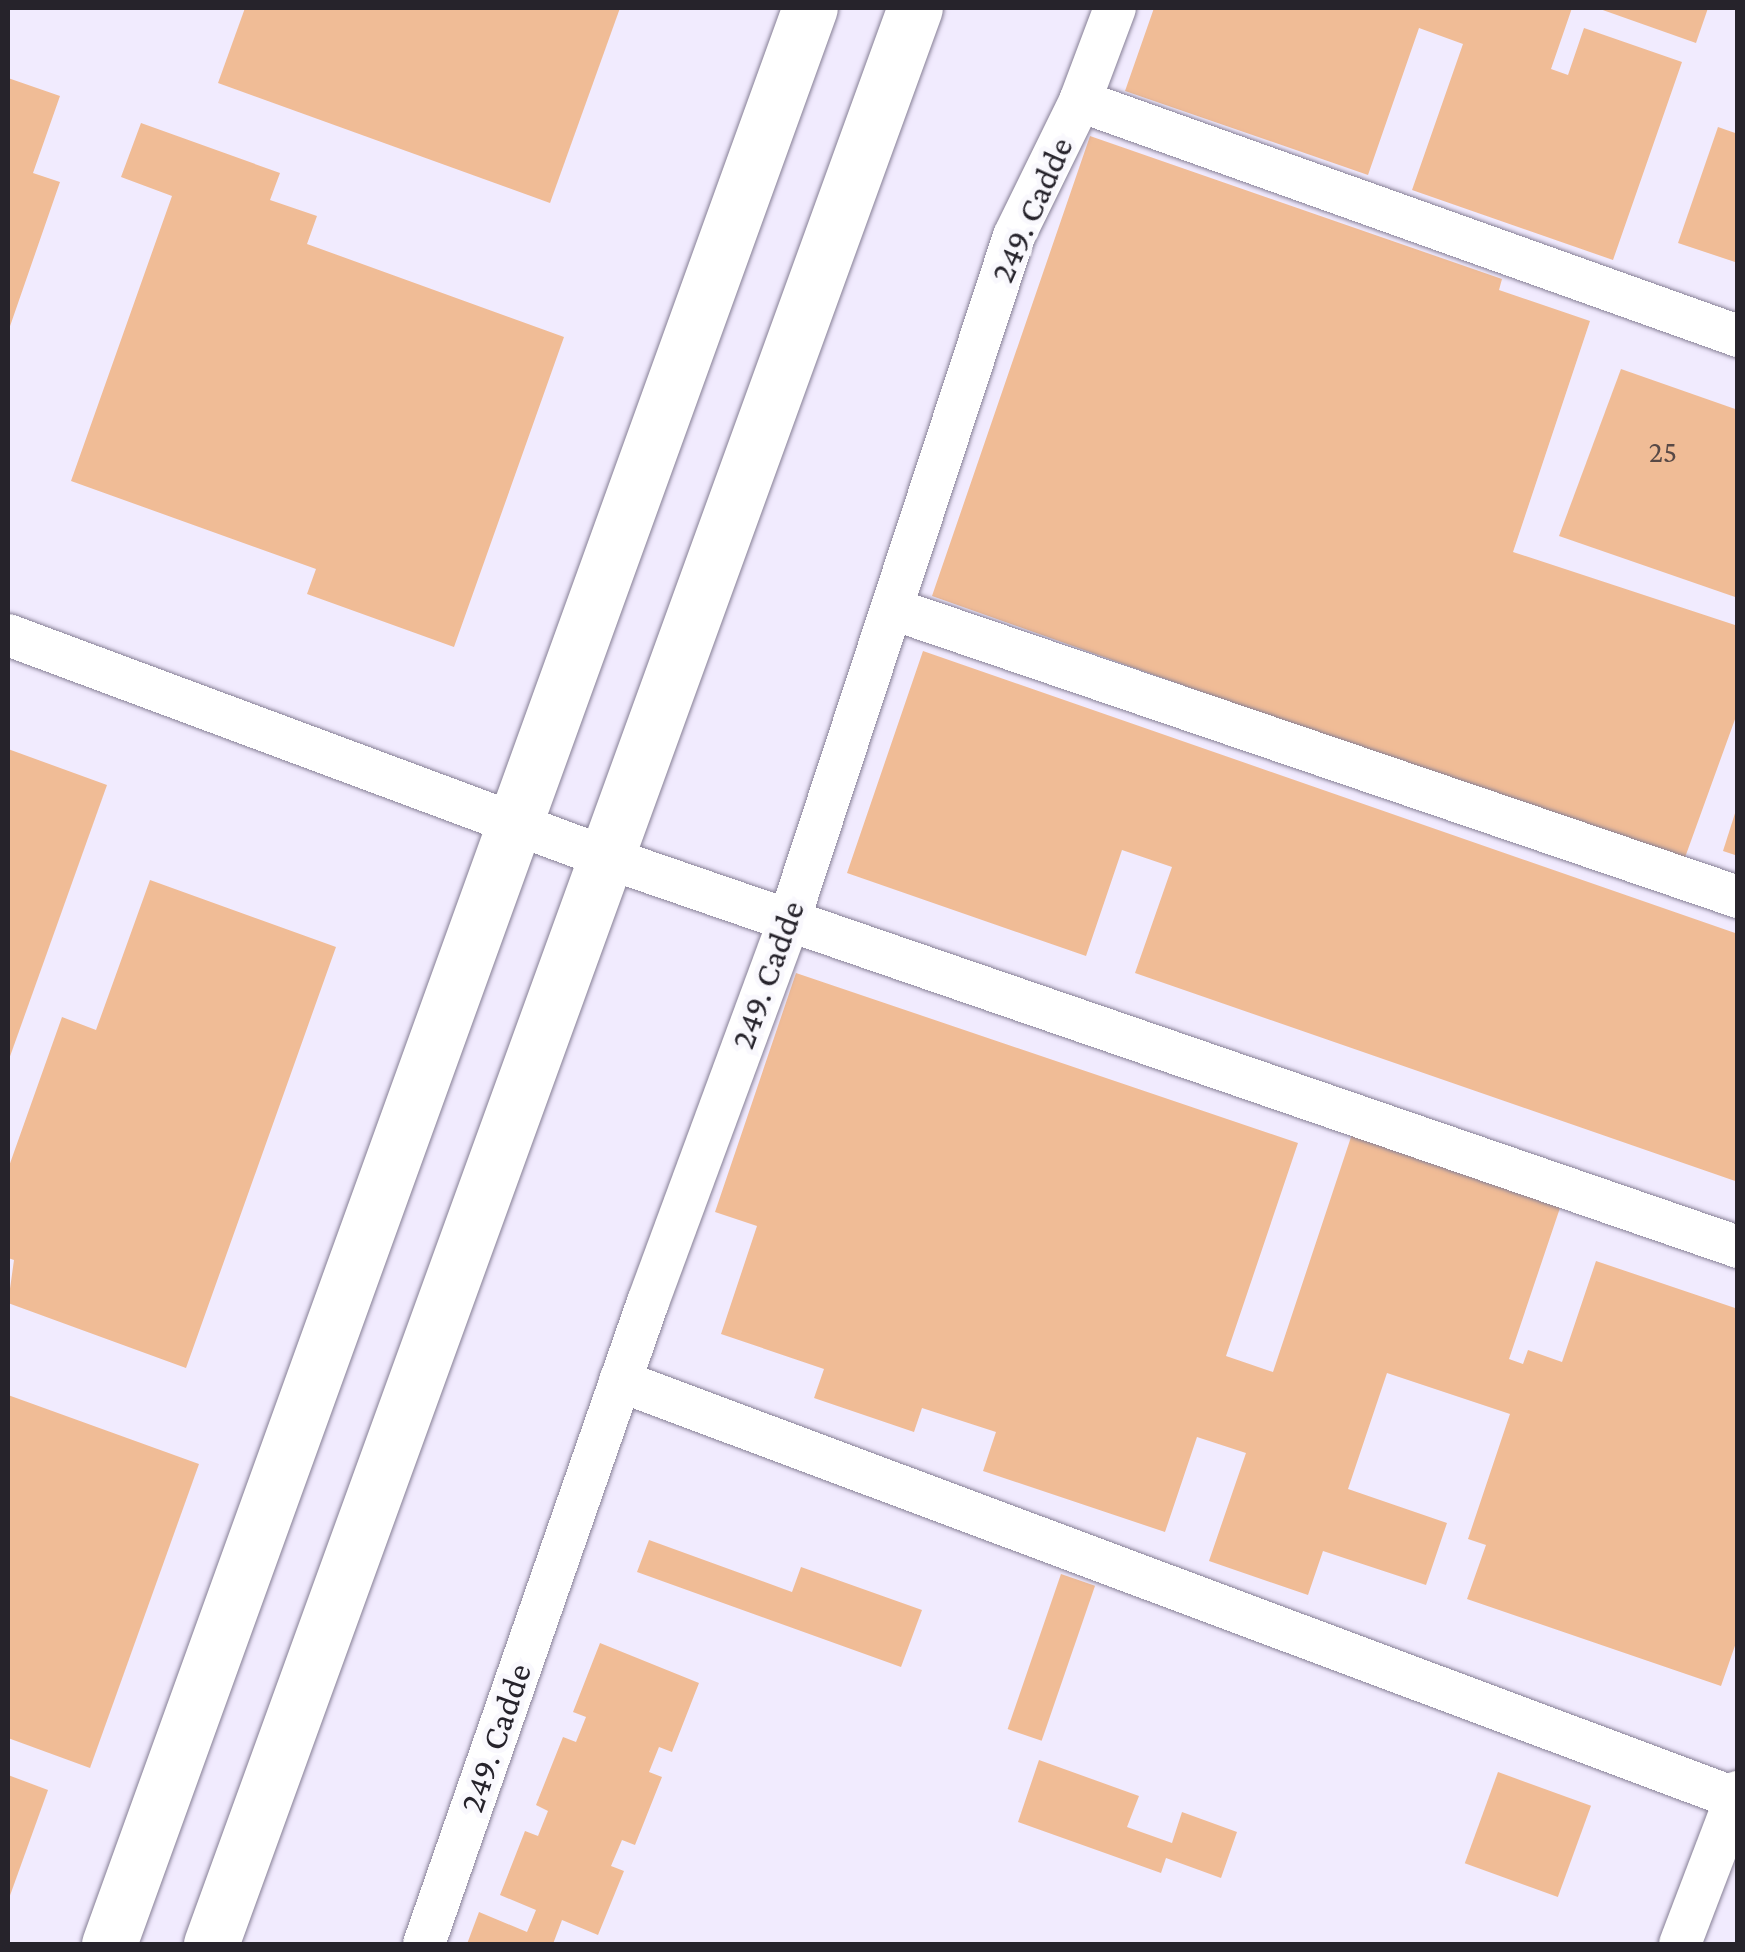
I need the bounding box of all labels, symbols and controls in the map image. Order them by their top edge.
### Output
street label: 249. Cadde [981,131,1083,289]
house number: 25 [1649,434,1677,470]
street label: 249. Cadde [722,895,814,1055]
street label: 249. Cadde [451,1658,541,1818]

